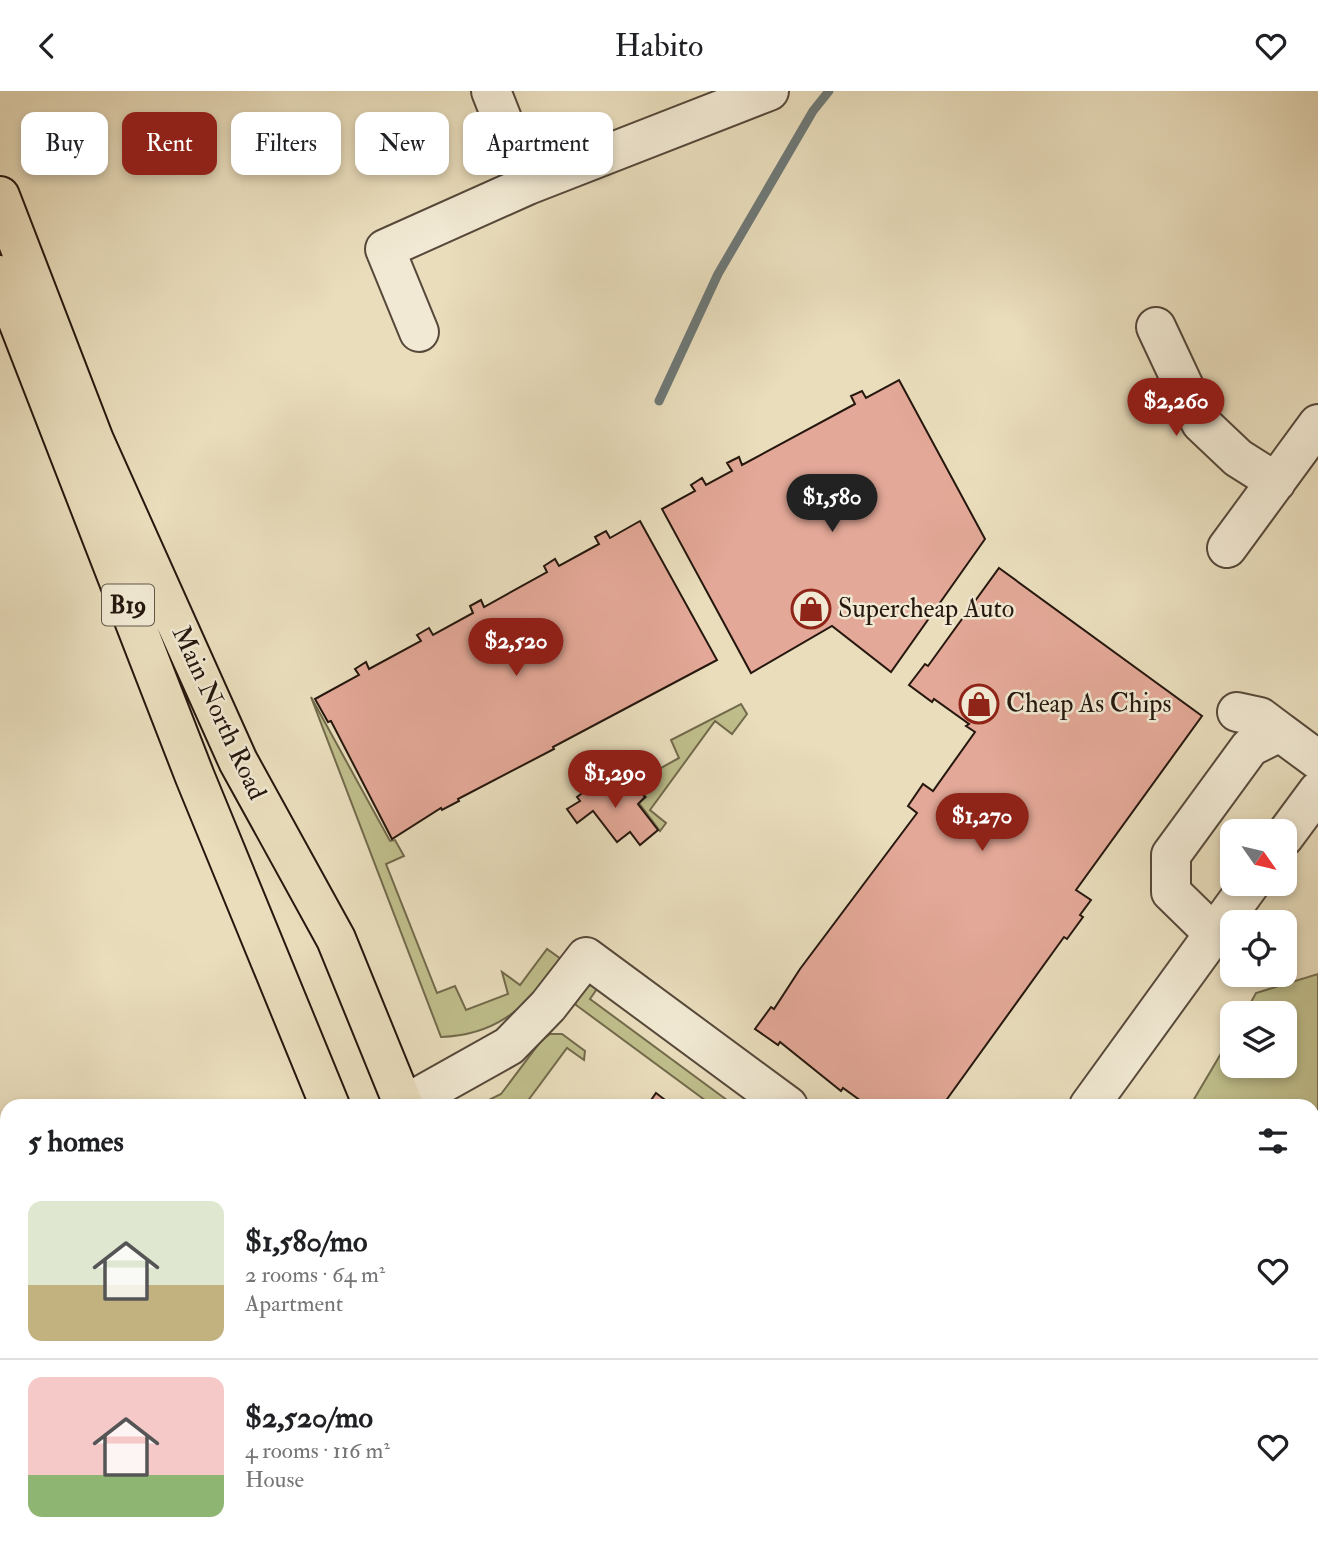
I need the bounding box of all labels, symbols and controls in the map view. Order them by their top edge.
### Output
text: Habito [615,26,703,66]
icon: back [28,27,66,65]
icon: heart [1252,27,1290,65]
chip: Buy [21,112,108,175]
chip: Rent [122,112,217,175]
chip: Filters [231,112,341,175]
chip: New [355,112,449,175]
chip: Apartment [463,112,613,175]
pin: $2,260 [1119,379,1233,438]
text: $2,260 [1143,386,1209,415]
pin: $1,580 [775,475,889,534]
text: $1,580 [802,482,862,511]
road number: B19 [102,585,154,625]
shop icon: Supercheap Auto [790,588,832,630]
place label: Supercheap Auto [838,593,1014,626]
pin: $2,520 [459,619,573,678]
street label: Main North Road [165,621,273,805]
text: $2,520 [484,626,548,655]
shop icon: Cheap As Chips [958,683,1000,725]
place label: Cheap As Chips [1006,688,1171,721]
pin: $1,290 [558,751,672,810]
text: $1,290 [584,758,646,787]
pin: $1,270 [925,793,1039,853]
text: $1,270 [952,801,1012,830]
north arrow [1220,819,1297,896]
map controls [1220,819,1297,1078]
button: locate [1220,910,1297,987]
button: layers [1220,1001,1297,1078]
icon: filters [1254,1122,1292,1160]
text: 5 homes [28,1123,124,1160]
text: $1,580/mo [245,1223,367,1260]
icon: home [84,1229,168,1313]
icon: heart [1254,1252,1292,1290]
text: 2 rooms · 64 m² [245,1260,385,1289]
text: Apartment [245,1289,343,1318]
text: $2,520/mo [245,1399,373,1436]
icon: home [84,1405,168,1489]
icon: heart [1254,1428,1292,1466]
text: 4 rooms · 116 m² [245,1436,390,1465]
text: House [245,1465,304,1494]

